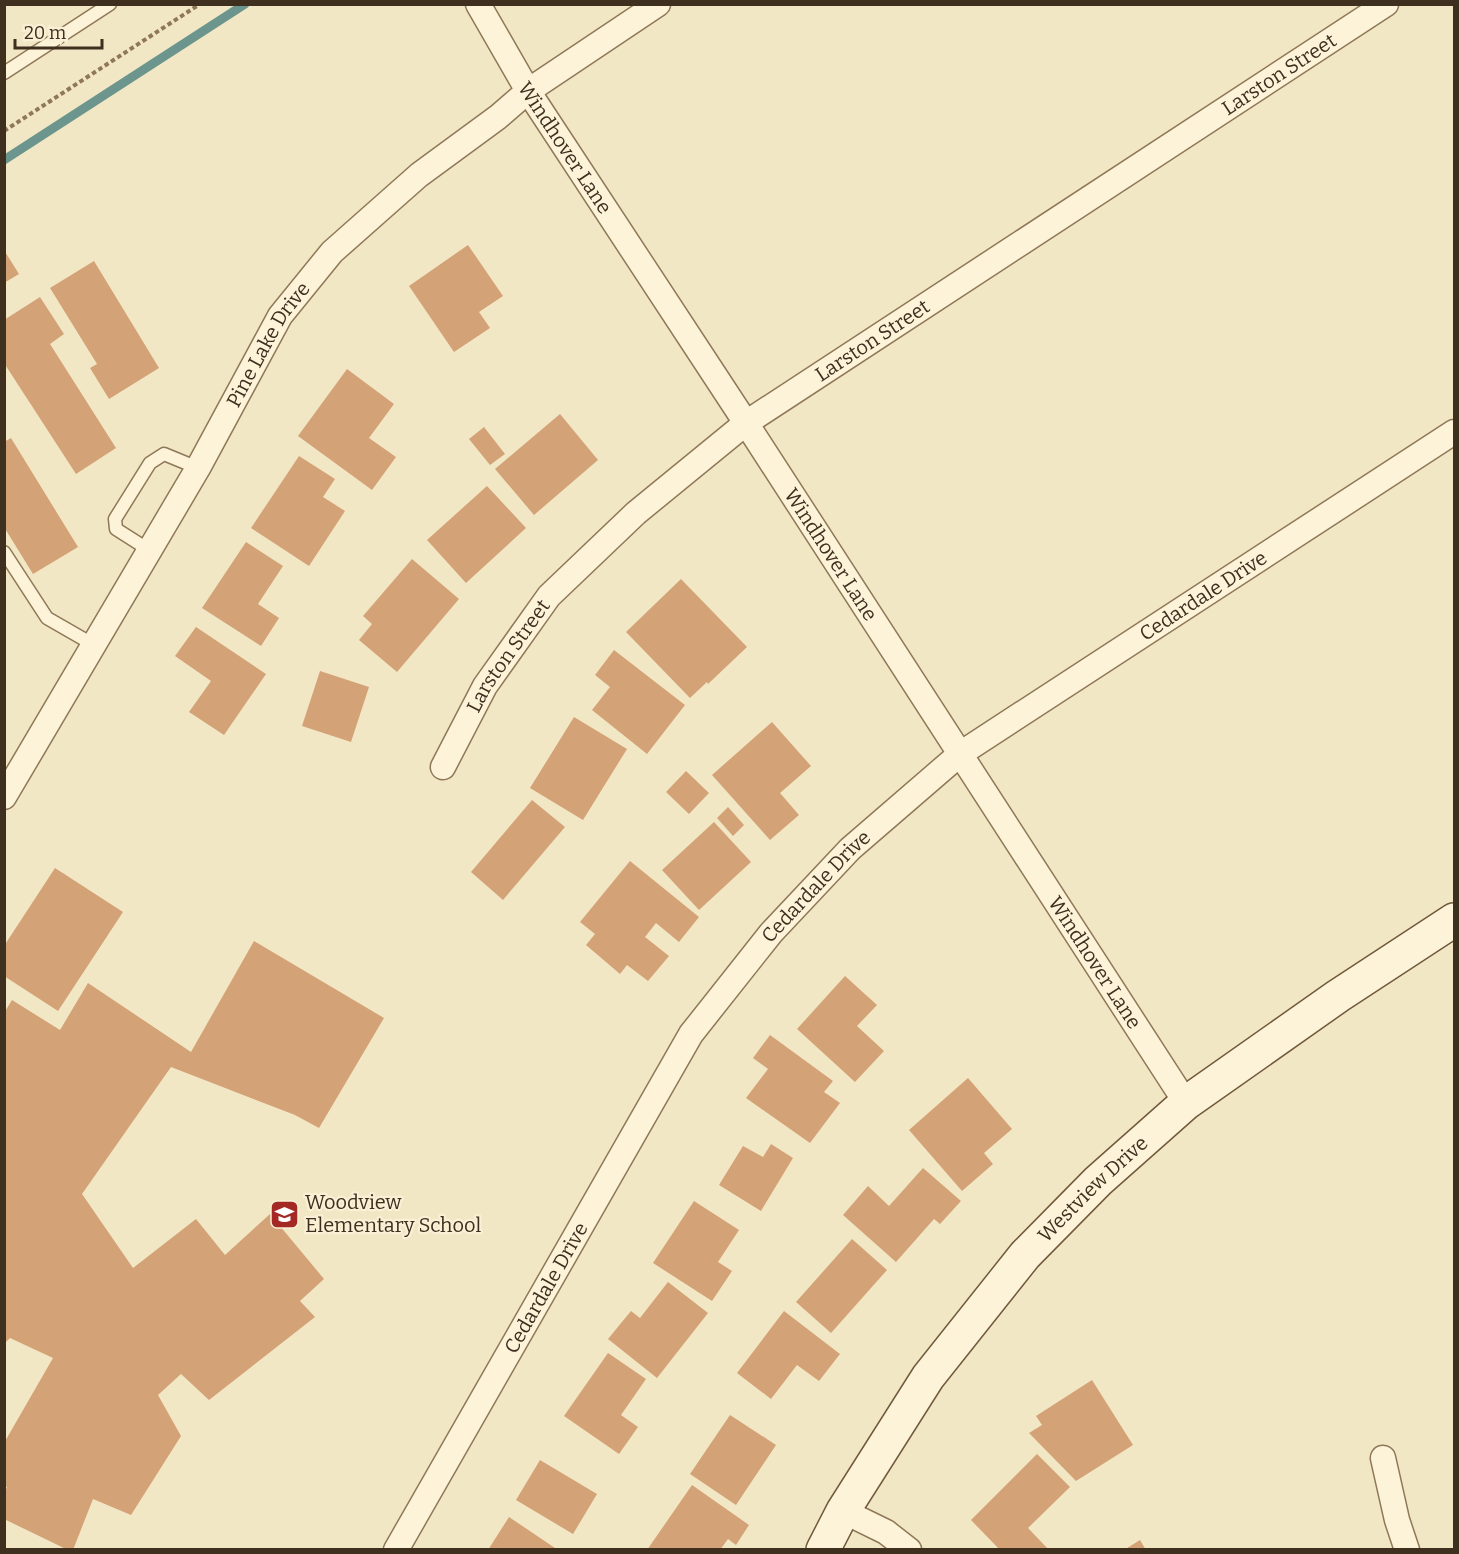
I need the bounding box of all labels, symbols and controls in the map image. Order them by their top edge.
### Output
scale bar [15,12,102,50]
text: 20 m [24,22,66,44]
street label: Larston Street [1217,28,1341,120]
street label: Windhover Lane [513,77,617,218]
street label: Pine Lake Drive [221,277,315,411]
street label: Larston Street [811,294,934,386]
street label: Windhover Lane [779,484,883,625]
street label: Cedardale Drive [1135,545,1271,646]
street label: Larston Street [461,595,555,716]
street label: Cedardale Drive [756,825,875,947]
street label: Windhover Lane [1043,892,1147,1033]
street label: Westview Drive [1033,1131,1152,1247]
place label: Woodview Elementary School [305,1190,482,1237]
school or university icon: Woodview Elementary School [268,1198,300,1230]
street label: Cedardale Drive [499,1218,593,1358]

